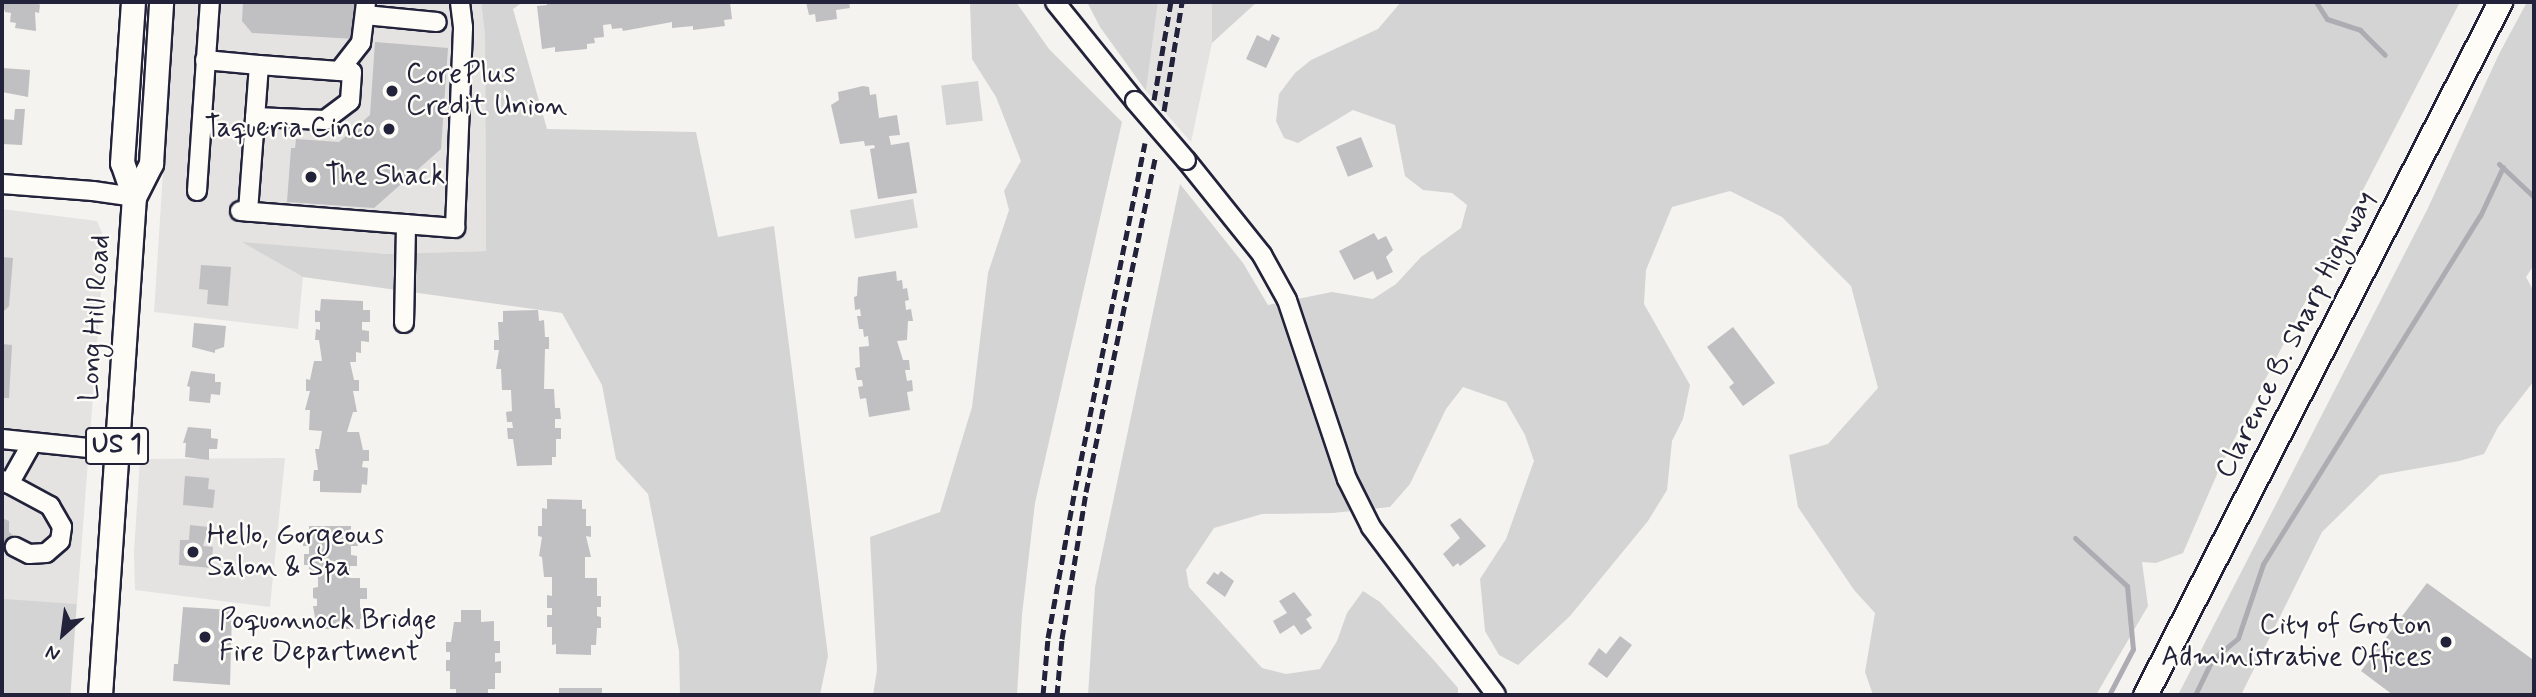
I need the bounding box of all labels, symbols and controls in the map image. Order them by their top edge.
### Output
place label: CorePlus Credit Union [406,58,560,124]
marker: CorePlus Credit Union [384,83,400,99]
place label: Taqueria Cinco [205,112,375,146]
marker: Taqueria Cinco [381,121,397,137]
place label: The Shack [325,160,445,194]
marker: The Shack [303,169,319,185]
street label: Clarence B. Sharp Highway [2208,185,2384,485]
street label: Long Hill Road [73,234,119,402]
road number: US 1 [84,424,150,468]
place label: Hello, Gorgeous Salon & Spa [207,519,381,585]
marker: Hello, Gorgeous Salon & Spa [185,544,201,560]
north arrow [28,599,98,669]
place label: Poquonnock Bridge Fire Department [219,604,437,670]
place label: City of Groton Administrative Offices [2161,609,2432,675]
marker: Poquonnock Bridge Fire Department [197,629,213,645]
marker: City of Groton Administrative Offices [2438,634,2454,650]
text: N [41,639,64,667]

